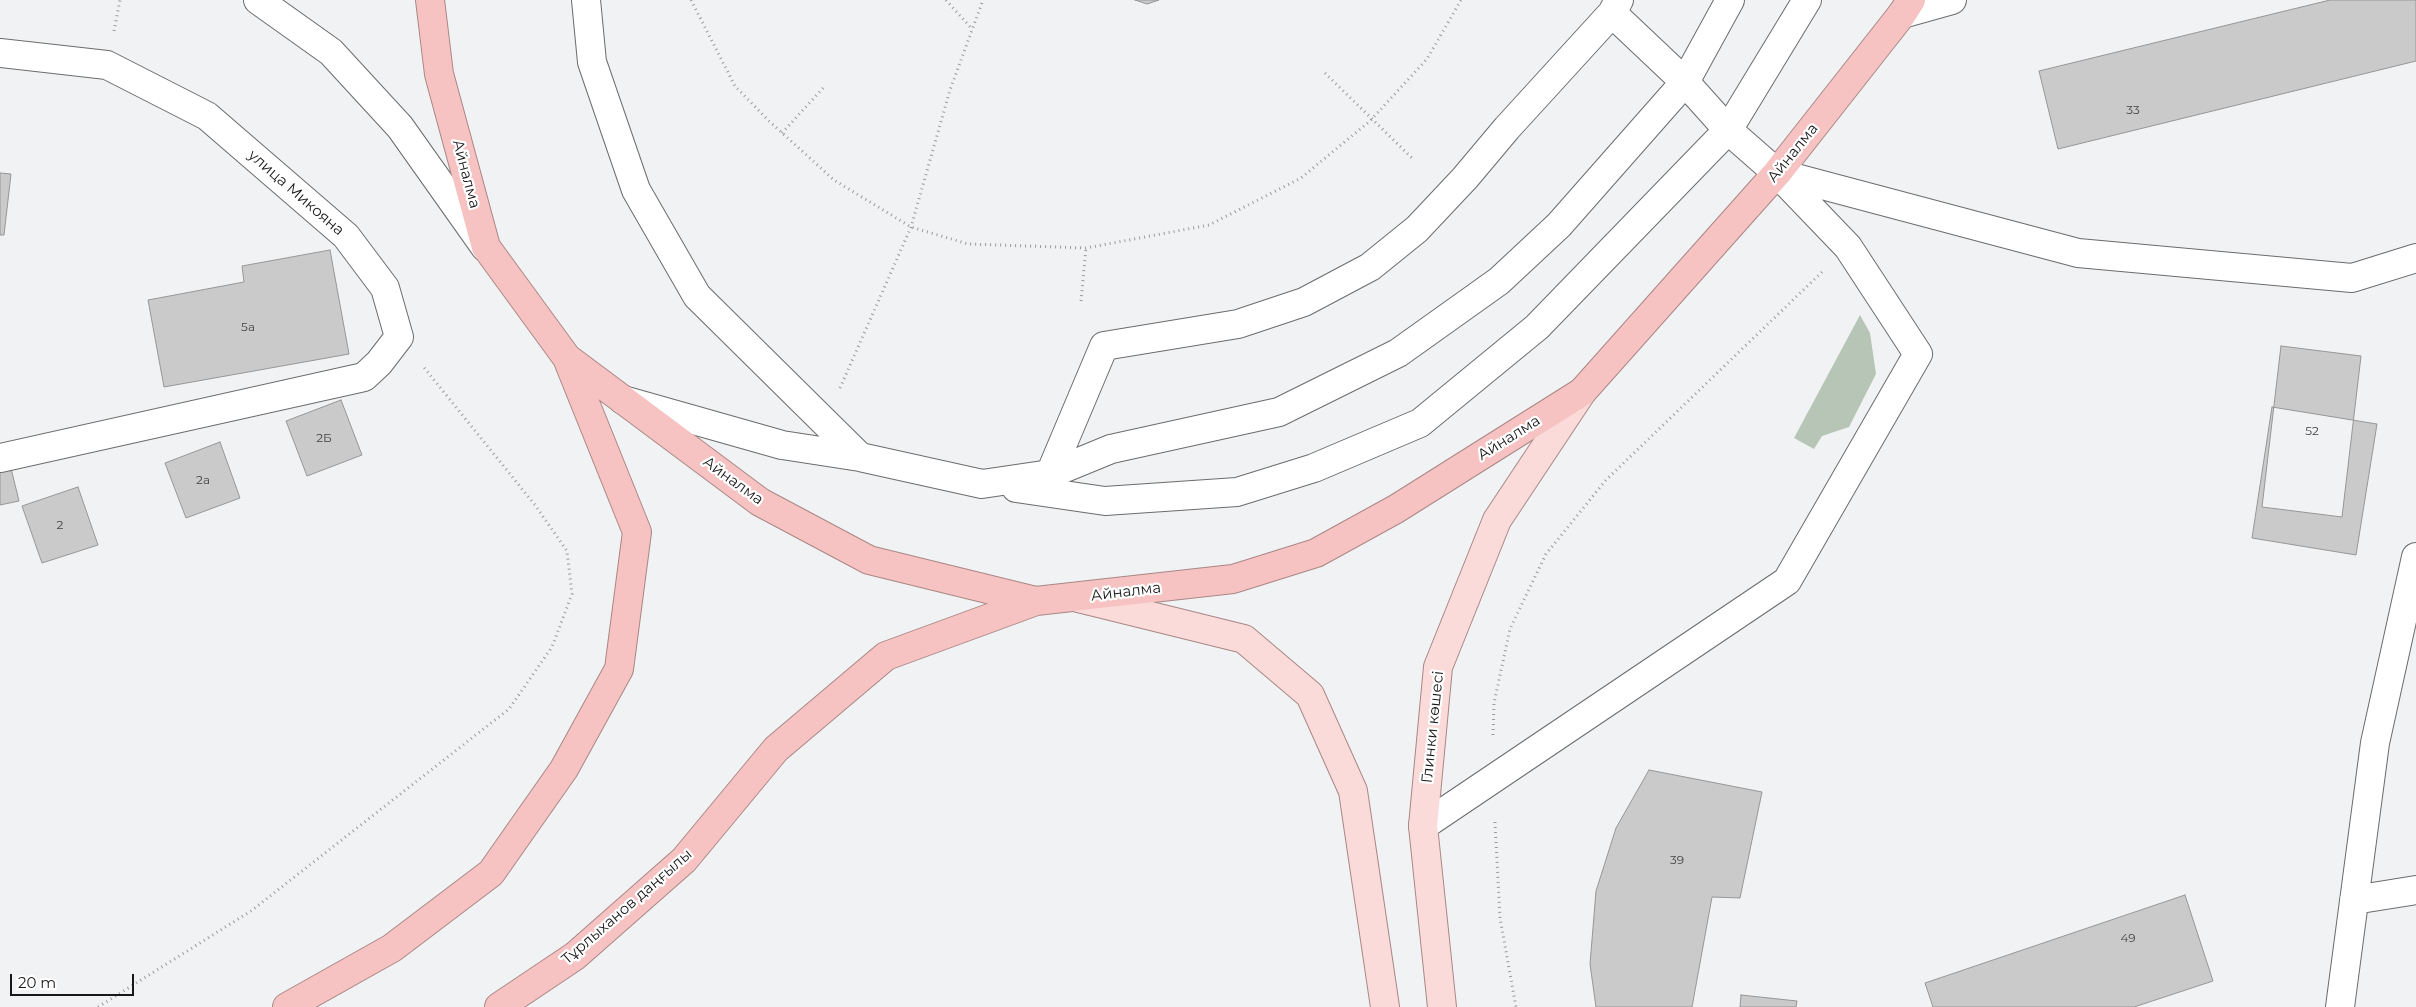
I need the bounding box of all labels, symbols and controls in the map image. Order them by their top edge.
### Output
house number: 33 [2126,103,2140,117]
street label: Айналма [1764,120,1822,186]
street label: Айналма [448,138,484,210]
street label: улица Микояна [244,146,348,240]
house number: 5а [241,320,255,334]
street label: Айналма [1474,412,1544,464]
house number: 52 [2305,424,2319,438]
house number: 2Б [316,431,332,445]
street label: Айналма [699,453,767,509]
house number: 2а [196,473,210,487]
house number: 2 [57,518,63,532]
street label: Айналма [1090,579,1162,605]
street label: Глинки көшесі [1418,670,1448,784]
street label: Тұрлыханов даңғылы [558,845,696,969]
house number: 39 [1670,853,1684,867]
house number: 49 [2120,931,2136,945]
scale bar [12,964,136,996]
text: 20 m [18,973,56,992]

